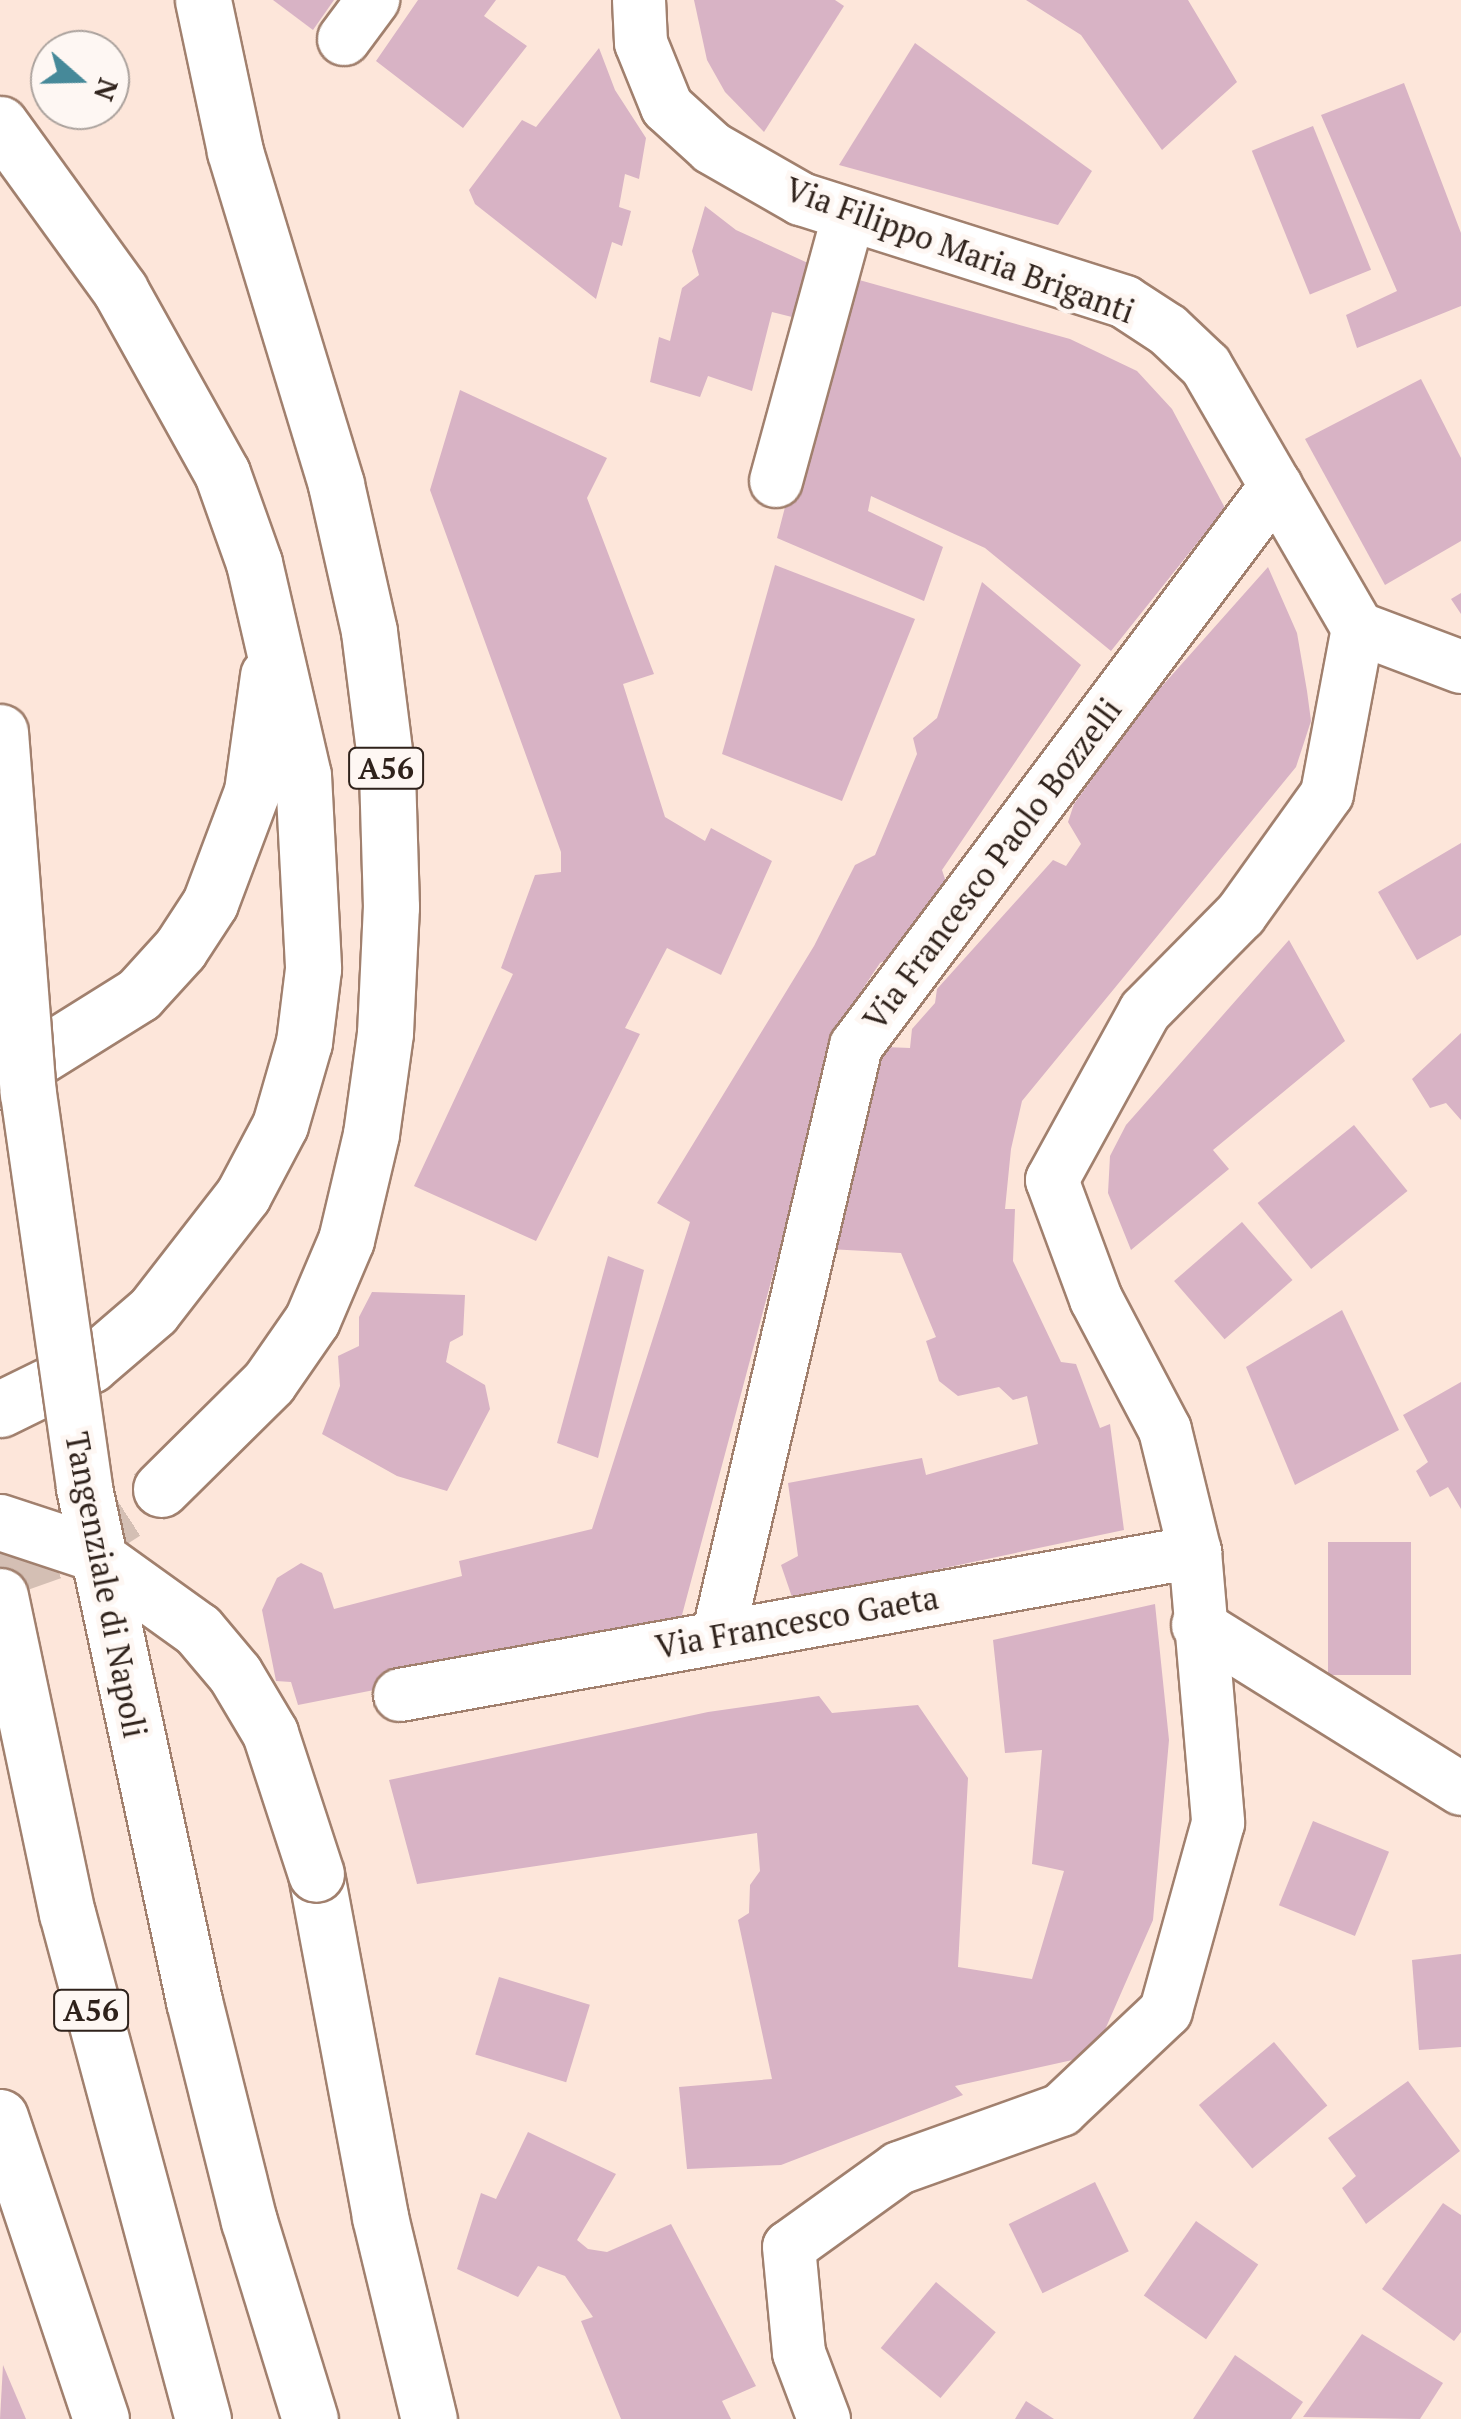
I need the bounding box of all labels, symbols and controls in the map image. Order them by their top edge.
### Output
north arrow [30,30,130,130]
text: N [86,73,128,106]
street label: Via Filippo Maria Briganti [780,169,1140,331]
street label: Via Francesco Paolo Bozzelli [855,691,1129,1037]
road number: A56 [346,743,426,793]
street label: Tangenziale di Napoli [58,1429,154,1741]
street label: Via Francesco Gaeta [652,1578,942,1666]
road number: A56 [51,1985,131,2035]

